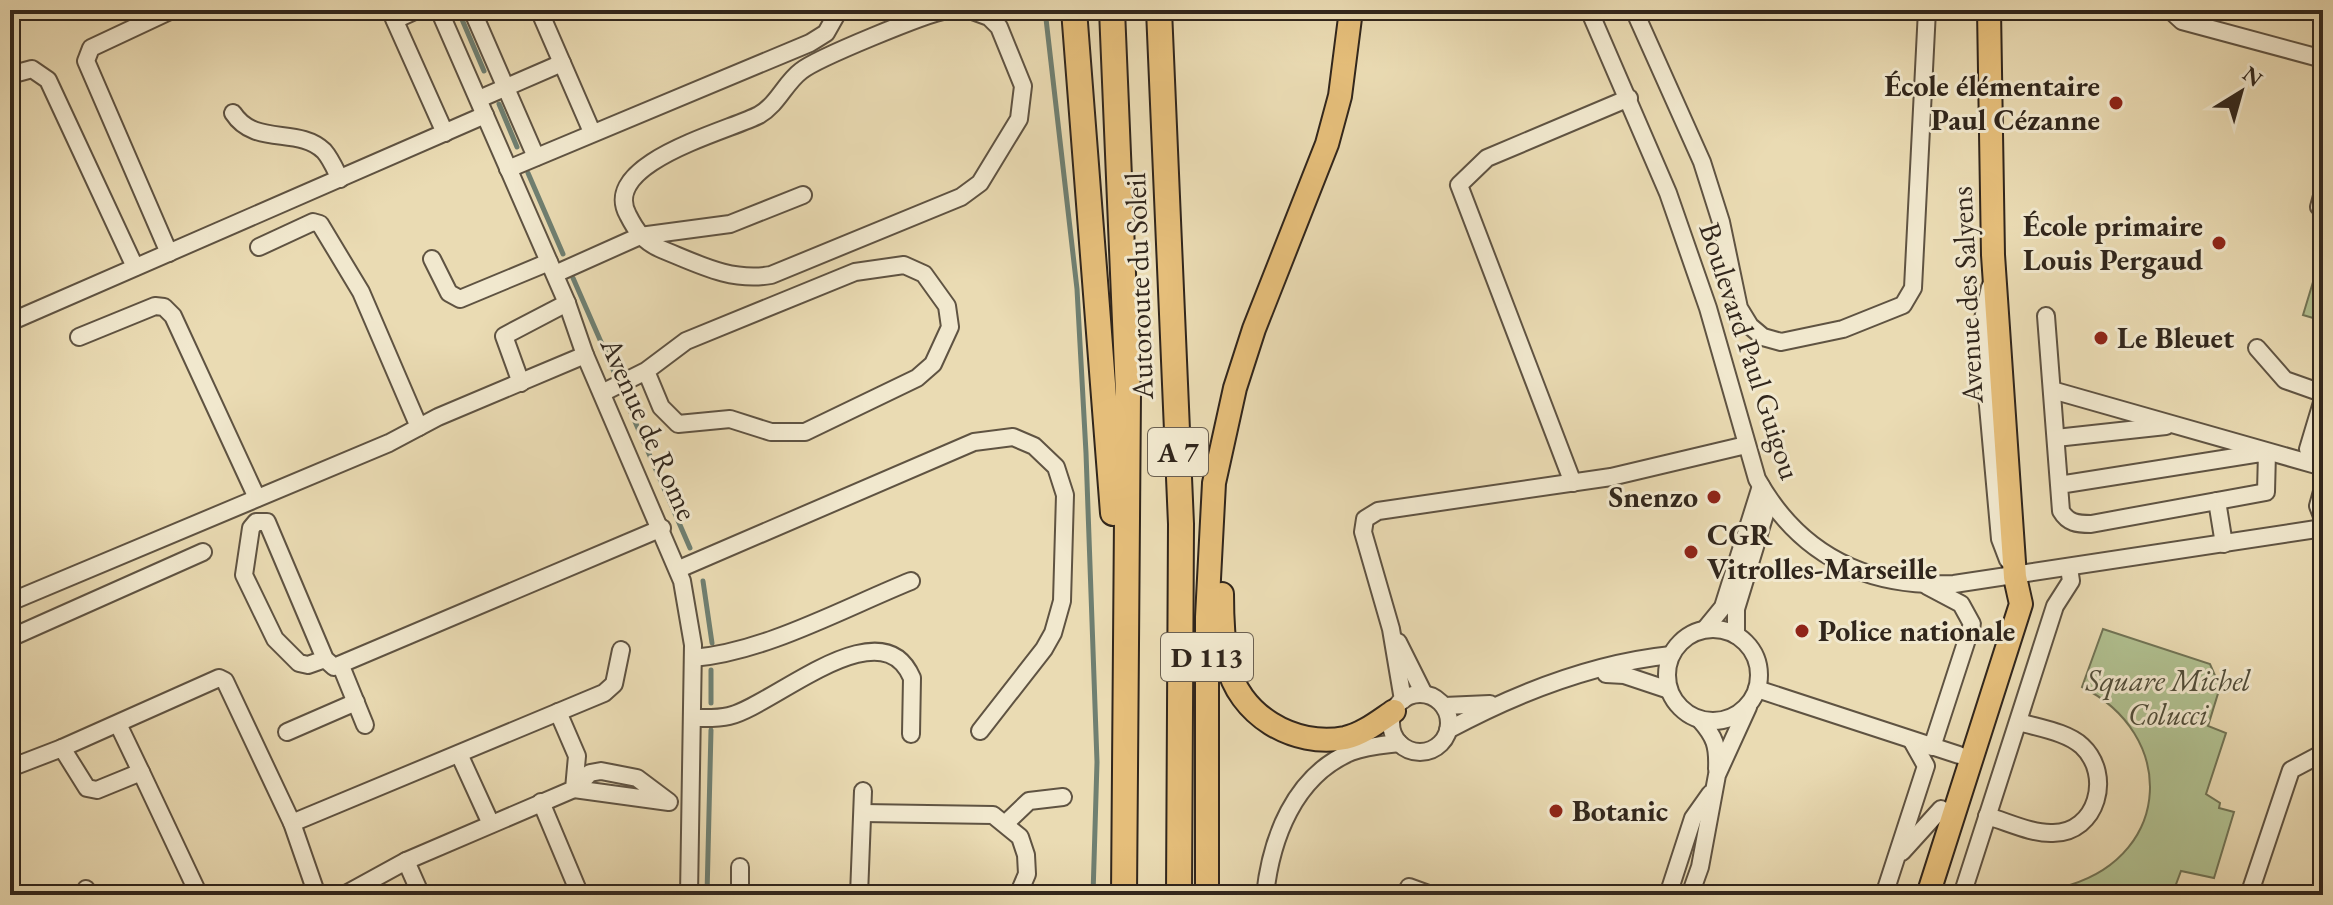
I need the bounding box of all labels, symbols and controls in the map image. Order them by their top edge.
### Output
north arrow [2201,52,2281,132]
text: N [2237,59,2269,93]
place label: École élémentaire Paul Cézanne [1884,66,2100,139]
marker: École élémentaire Paul Cézanne [2107,94,2125,112]
street label: Autoroute du Soleil [1115,172,1162,401]
street label: Avenue des Salyens [1941,185,1992,406]
place label: École primaire Louis Pergaud [2023,206,2203,279]
street label: Boulevard Paul Guigou [1691,217,1810,484]
marker: École primaire Louis Pergaud [2210,234,2228,252]
place label: Le Bleuet [2117,318,2235,357]
marker: Le Bleuet [2092,329,2110,347]
street label: Avenue de Rome [591,330,707,526]
road number: A 7 [1148,428,1208,476]
place label: Snenzo [1609,477,1698,516]
marker: Snenzo [1705,488,1723,506]
place label: CGR Vitrolles-Marseille [1707,515,1937,588]
marker: CGR Vitrolles-Marseille [1682,543,1700,561]
place label: Police nationale [1818,611,2015,650]
marker: Police nationale [1793,622,1811,640]
road number: D 113 [1161,633,1253,681]
park label: Square Michel Colucci [2085,661,2252,734]
place label: Botanic [1572,791,1668,830]
marker: Botanic [1547,802,1565,820]

